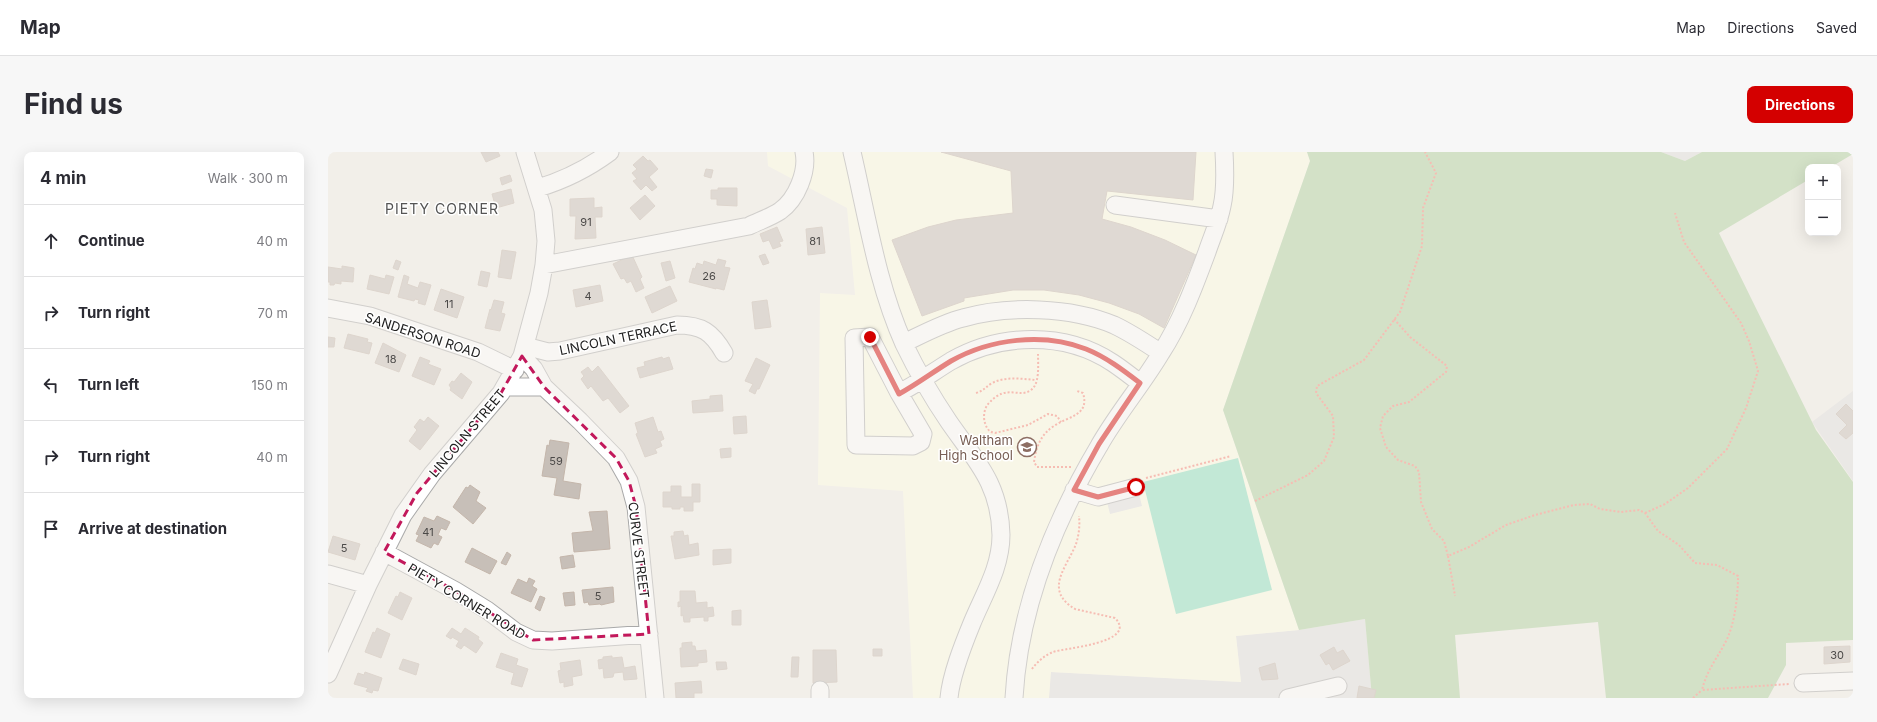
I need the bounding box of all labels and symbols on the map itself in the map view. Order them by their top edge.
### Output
district label: PIETY CORNER [385,200,499,217]
house number: 91 [580,215,592,229]
house number: 81 [809,234,821,248]
house number: 26 [702,269,716,283]
house number: 4 [584,289,592,303]
house number: 11 [445,297,453,311]
street label: SANDERSON ROAD [363,309,483,361]
street label: LINCOLN TERRACE [558,318,678,358]
route end [861,328,879,346]
house number: 18 [385,352,397,366]
street label: LINCOLN STREET [426,386,508,480]
place label: Waltham High School [939,432,1013,463]
school or university icon: Waltham High School [1016,436,1038,458]
house number: 59 [549,454,563,468]
route start [1127,478,1145,496]
street label: CURVE STREET [625,501,653,599]
house number: 41 [422,525,434,539]
house number: 5 [341,541,348,555]
street label: PIETY CORNER ROAD [405,560,529,642]
house number: 5 [595,589,602,603]
house number: 30 [1830,648,1844,662]

